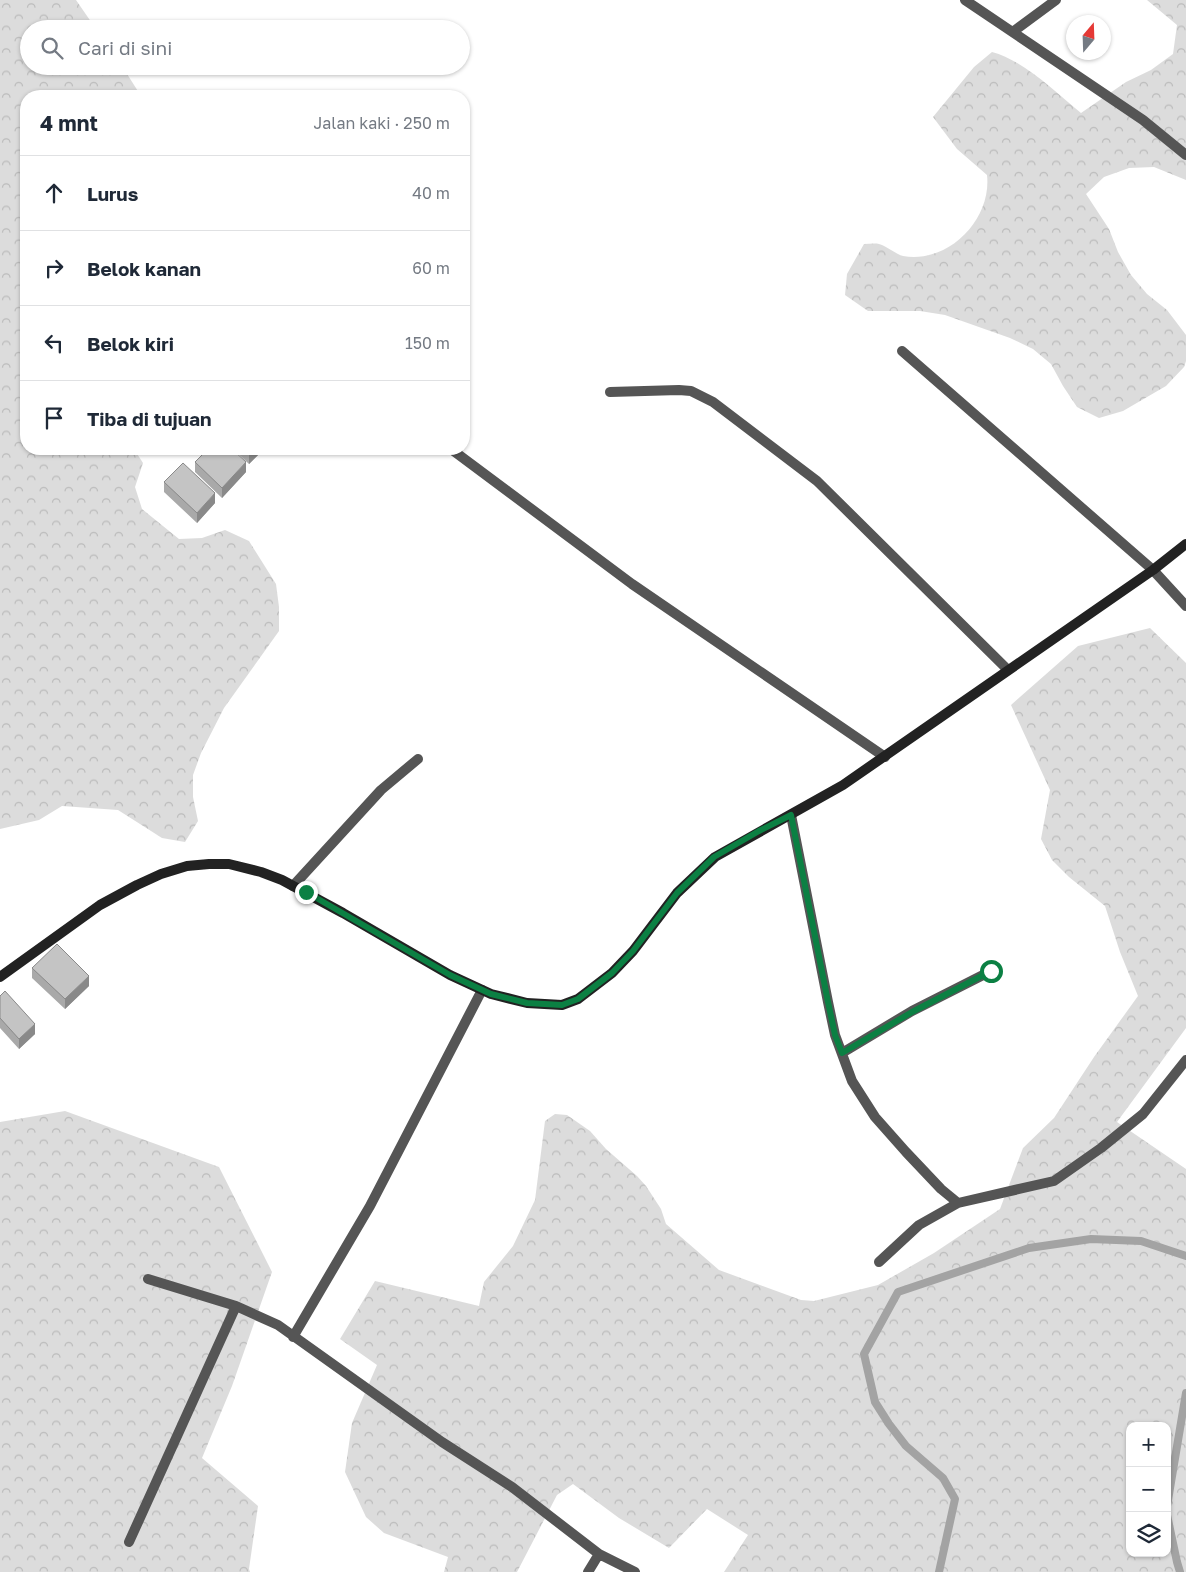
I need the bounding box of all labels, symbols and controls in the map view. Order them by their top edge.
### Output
north arrow [1066,15,1111,60]
search box [20,20,470,75]
icon: search [38,34,66,62]
text: Cari di sini [78,36,172,59]
text: 4 mnt [40,110,98,136]
text: Jalan kaki · 250 m [313,113,450,133]
icon: ahead [40,179,68,207]
text: Lurus [87,182,138,205]
text: 40 m [412,183,450,203]
icon: right [40,254,68,282]
text: Belok kanan [87,257,201,280]
text: 60 m [412,258,450,278]
icon: left [40,329,68,357]
text: Belok kiri [87,332,174,355]
text: 150 m [405,333,450,353]
icon: arrive [40,404,68,432]
text: Tiba di tujuan [87,407,212,430]
route end [295,881,318,904]
route start [980,960,1003,983]
map controls [1126,1422,1171,1557]
button: + [1126,1422,1171,1467]
button: − [1126,1467,1171,1512]
button: layers [1126,1512,1171,1557]

